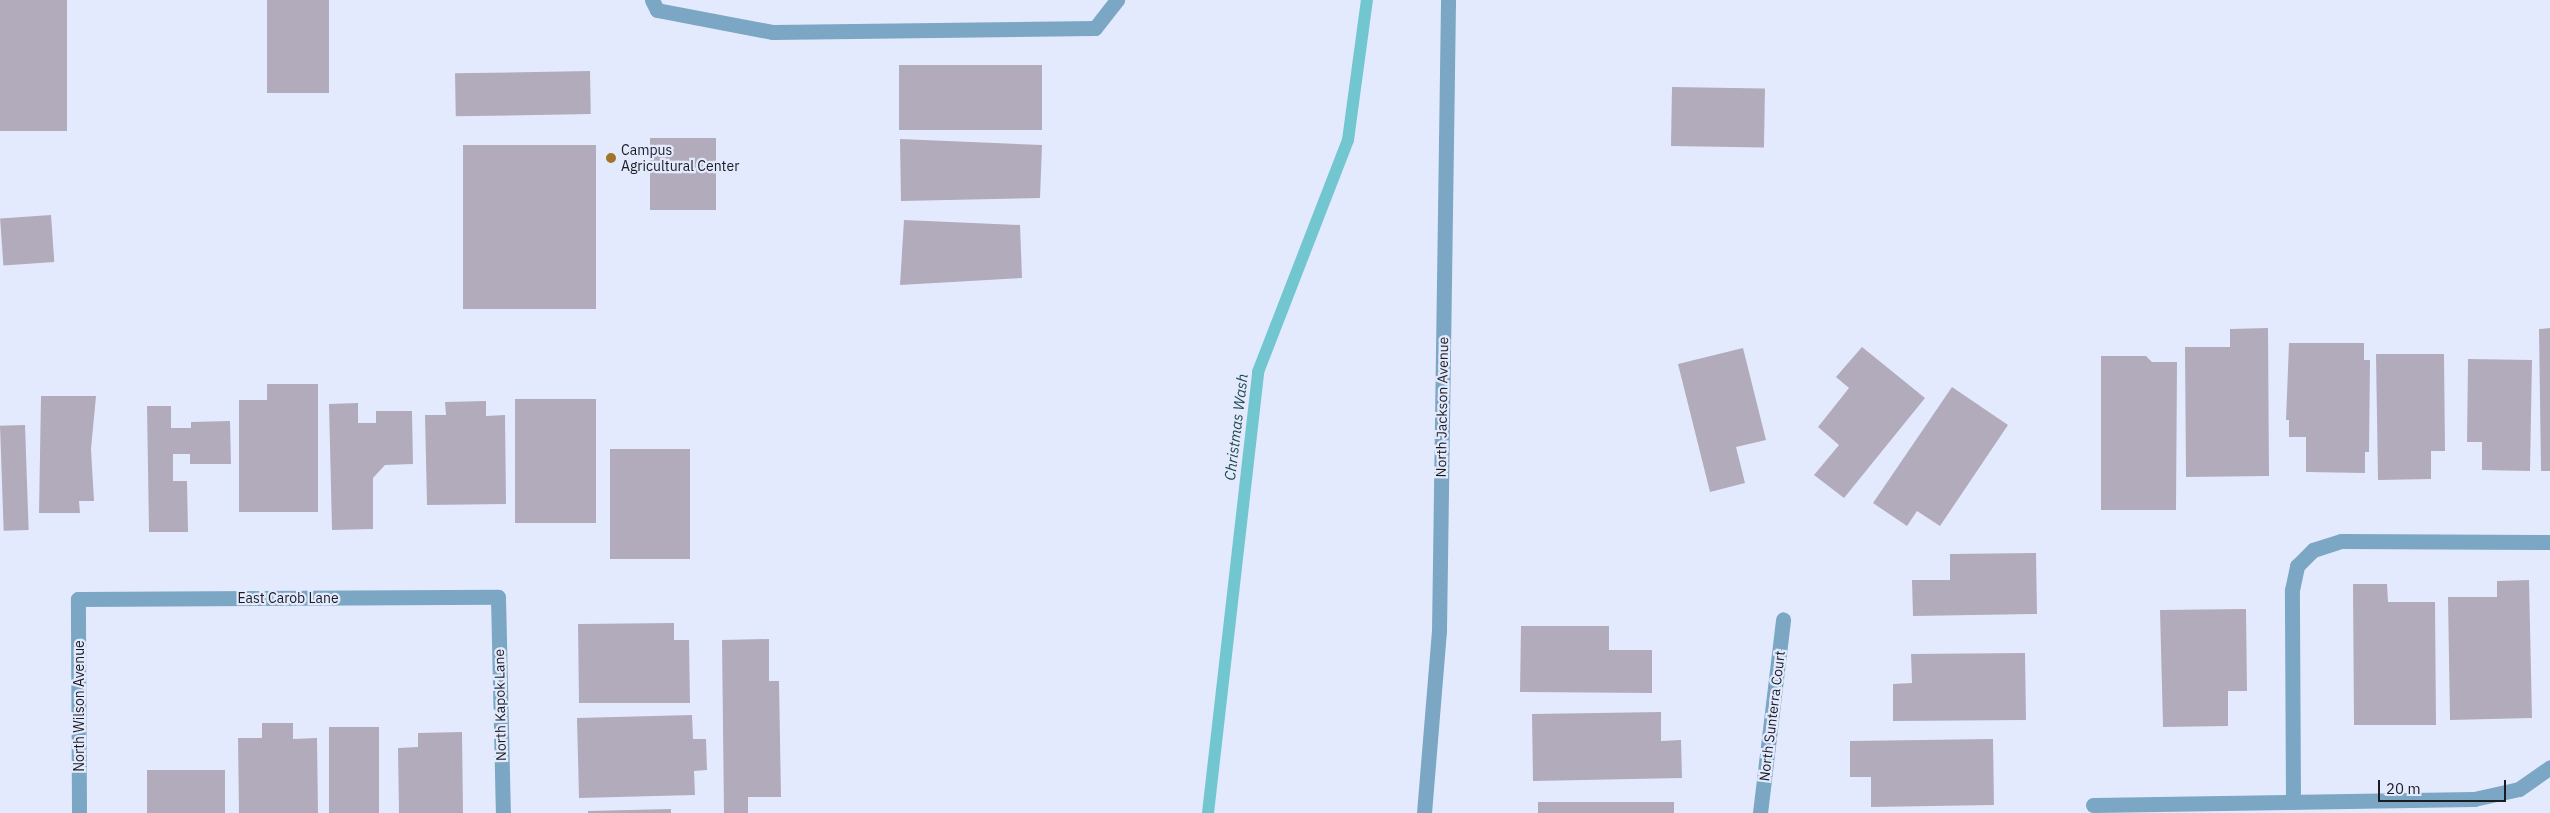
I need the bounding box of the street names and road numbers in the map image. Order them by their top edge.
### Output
street label: North Jackson Avenue [1432,337,1452,477]
street label: East Carob Lane [237,590,339,606]
street label: North Wilson Avenue [71,640,87,772]
street label: North Kapok Lane [491,649,509,761]
street label: North Sunterra Court [1756,650,1788,782]

